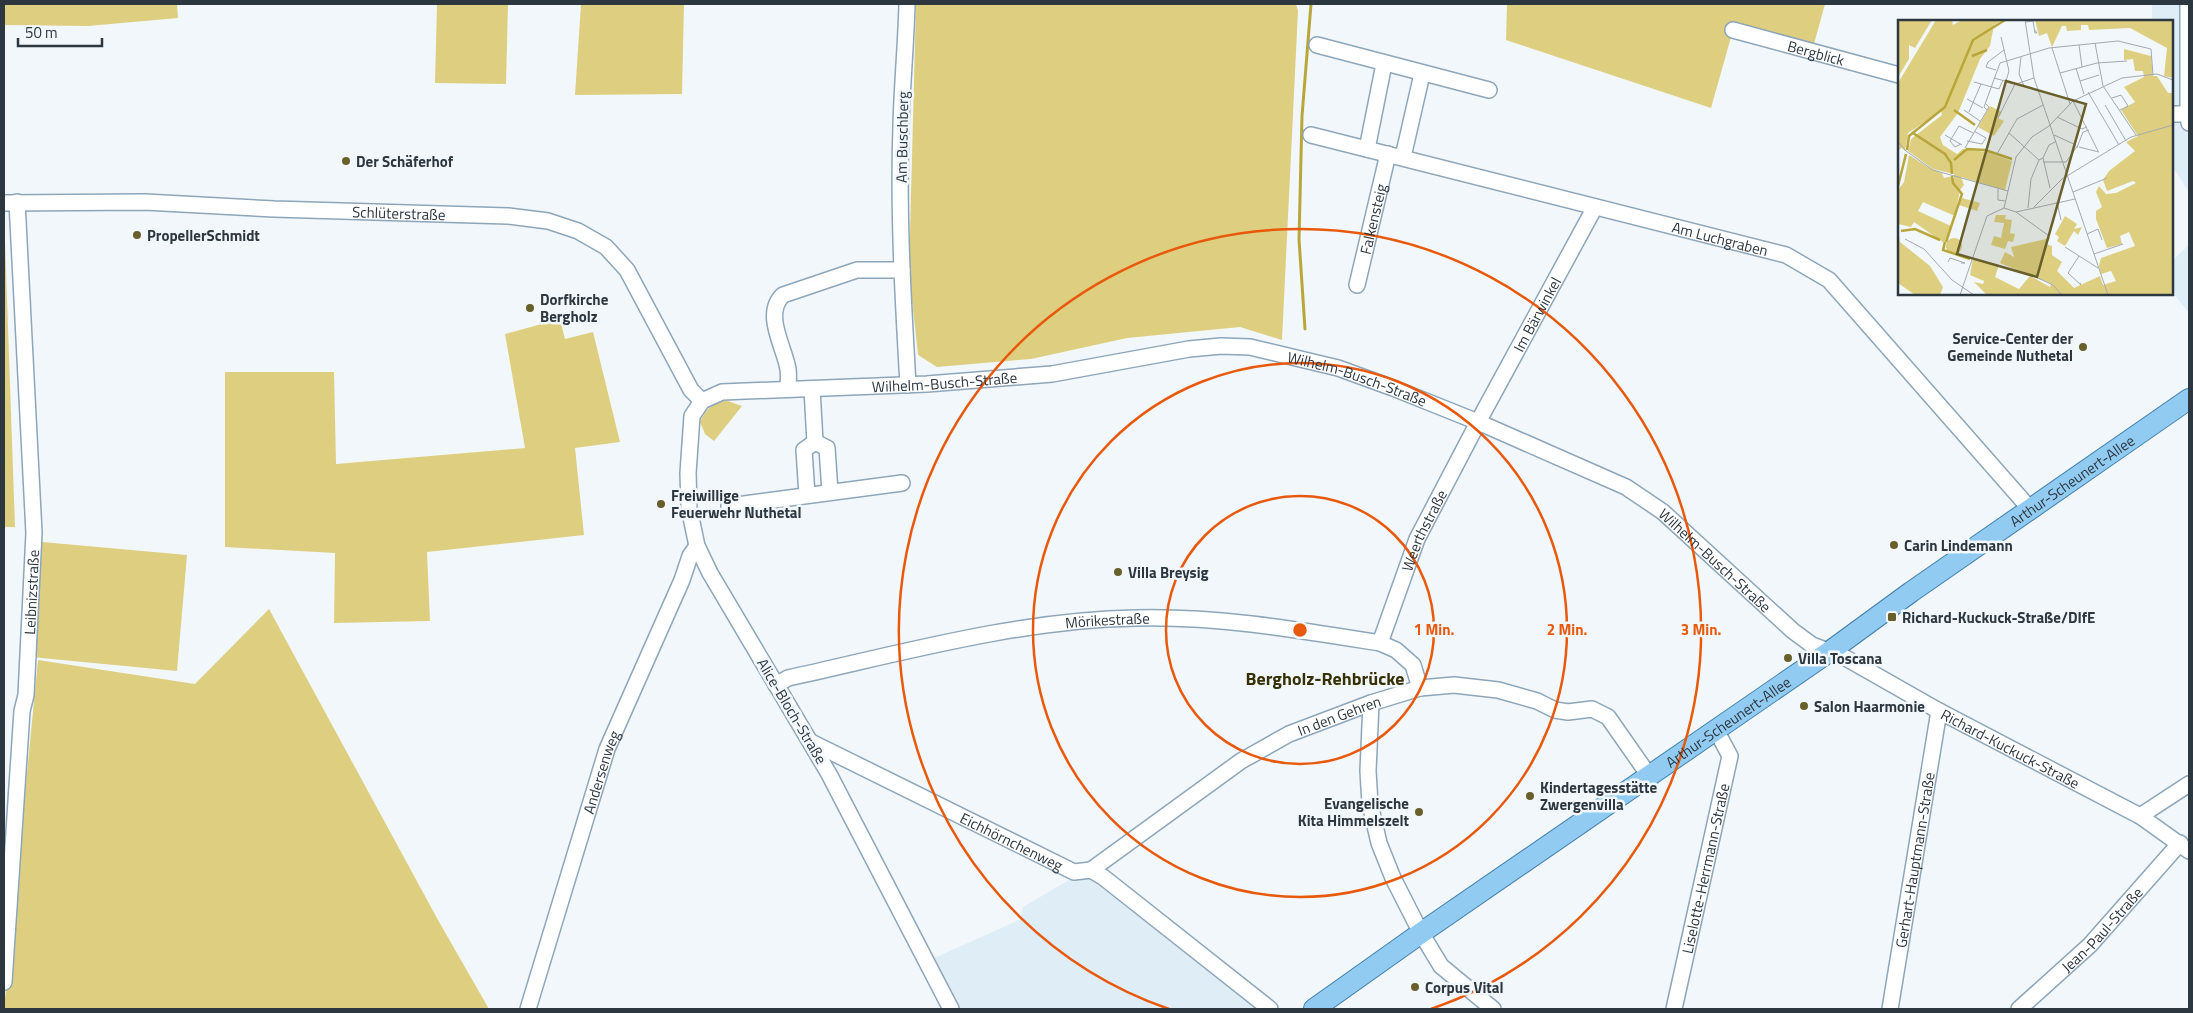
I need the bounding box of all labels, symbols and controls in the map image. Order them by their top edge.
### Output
scale bar [18,15,101,47]
inset map [1898,20,2173,295]
text: 50 m [25,21,58,44]
street label: Bergblick [1785,34,1847,71]
street label: Am Buschberg [890,91,914,183]
place label: Der Schäferhof [356,150,454,173]
marker: Der Schäferhof [340,155,352,167]
street label: Falkensteig [1353,181,1392,256]
street label: Schlüterstraße [352,200,446,226]
street label: Am Luchgraben [1670,215,1771,262]
place label: PropellerSchmidt [147,224,260,247]
marker: PropellerSchmidt [131,229,143,241]
street label: Im Bärwinkel [1507,273,1566,356]
place label: Dorfkirche Bergholz [540,288,609,328]
marker: Dorfkirche Bergholz [524,302,536,314]
place label: Service-Center der Gemeinde Nuthetal [1947,327,2073,367]
marker: Service-Center der Gemeinde Nuthetal [2077,341,2089,353]
street label: Wilhelm-Busch-Straße [1285,345,1430,412]
street label: Wilhelm-Busch-Straße [871,365,1018,398]
street label: Arthur-Scheunert-Allee [2005,429,2139,532]
place label: Freiwillige Feuerwehr Nuthetal [671,484,802,524]
street label: Weerthstraße [1395,485,1452,574]
marker: Freiwillige Feuerwehr Nuthetal [655,498,667,510]
street label: Wilhelm-Busch-Straße [1654,502,1777,617]
place label: Carin Lindemann [1904,534,2013,557]
marker: Carin Lindemann [1888,539,1900,551]
street label: Leibnizstraße [17,549,45,635]
place label: Villa Breysig [1128,561,1209,584]
marker: Villa Breysig [1112,566,1124,578]
street label: Mörikestraße [1064,606,1150,634]
place label: Richard-Kuckuck-Straße/DIfE [1902,606,2095,629]
marker: Richard-Kuckuck-Straße/DIfE [1886,611,1898,623]
text: 1 Min. [1414,618,1454,641]
text: 2 Min. [1547,618,1587,641]
text: 3 Min. [1681,618,1721,641]
centre of rings [1291,621,1309,639]
place label: Villa Toscana [1798,647,1883,670]
marker: Villa Toscana [1782,652,1794,664]
street label: Alice-Bloch-Straße [751,654,833,768]
district label: Bergholz-Rehbrücke [1246,665,1405,692]
street label: Arthur-Scheunert-Allee [1661,670,1795,773]
street label: In den Gehren [1294,689,1384,741]
place label: Salon Haarmonie [1814,695,1925,718]
marker: Salon Haarmonie [1798,700,1810,712]
street label: Richard-Kuckuck-Straße [1937,703,2084,794]
street label: Andersenweg [576,726,626,817]
street label: Gerhart-Hauptmann-Straße [1889,770,1940,950]
place label: Kindertagesstätte Zwergenvilla [1540,776,1658,816]
street label: Liselotte-Herrmann-Straße [1675,781,1735,956]
marker: Kindertagesstätte Zwergenvilla [1524,790,1536,802]
place label: Evangelische Kita Himmelszelt [1298,792,1410,832]
street label: Eichhörnchenweg [956,806,1067,877]
marker: Evangelische Kita Himmelszelt [1413,806,1425,818]
street label: Jean-Paul-Straße [2056,882,2148,977]
place label: Corpus Vital [1425,976,1504,999]
marker: Corpus Vital [1409,981,1421,993]

